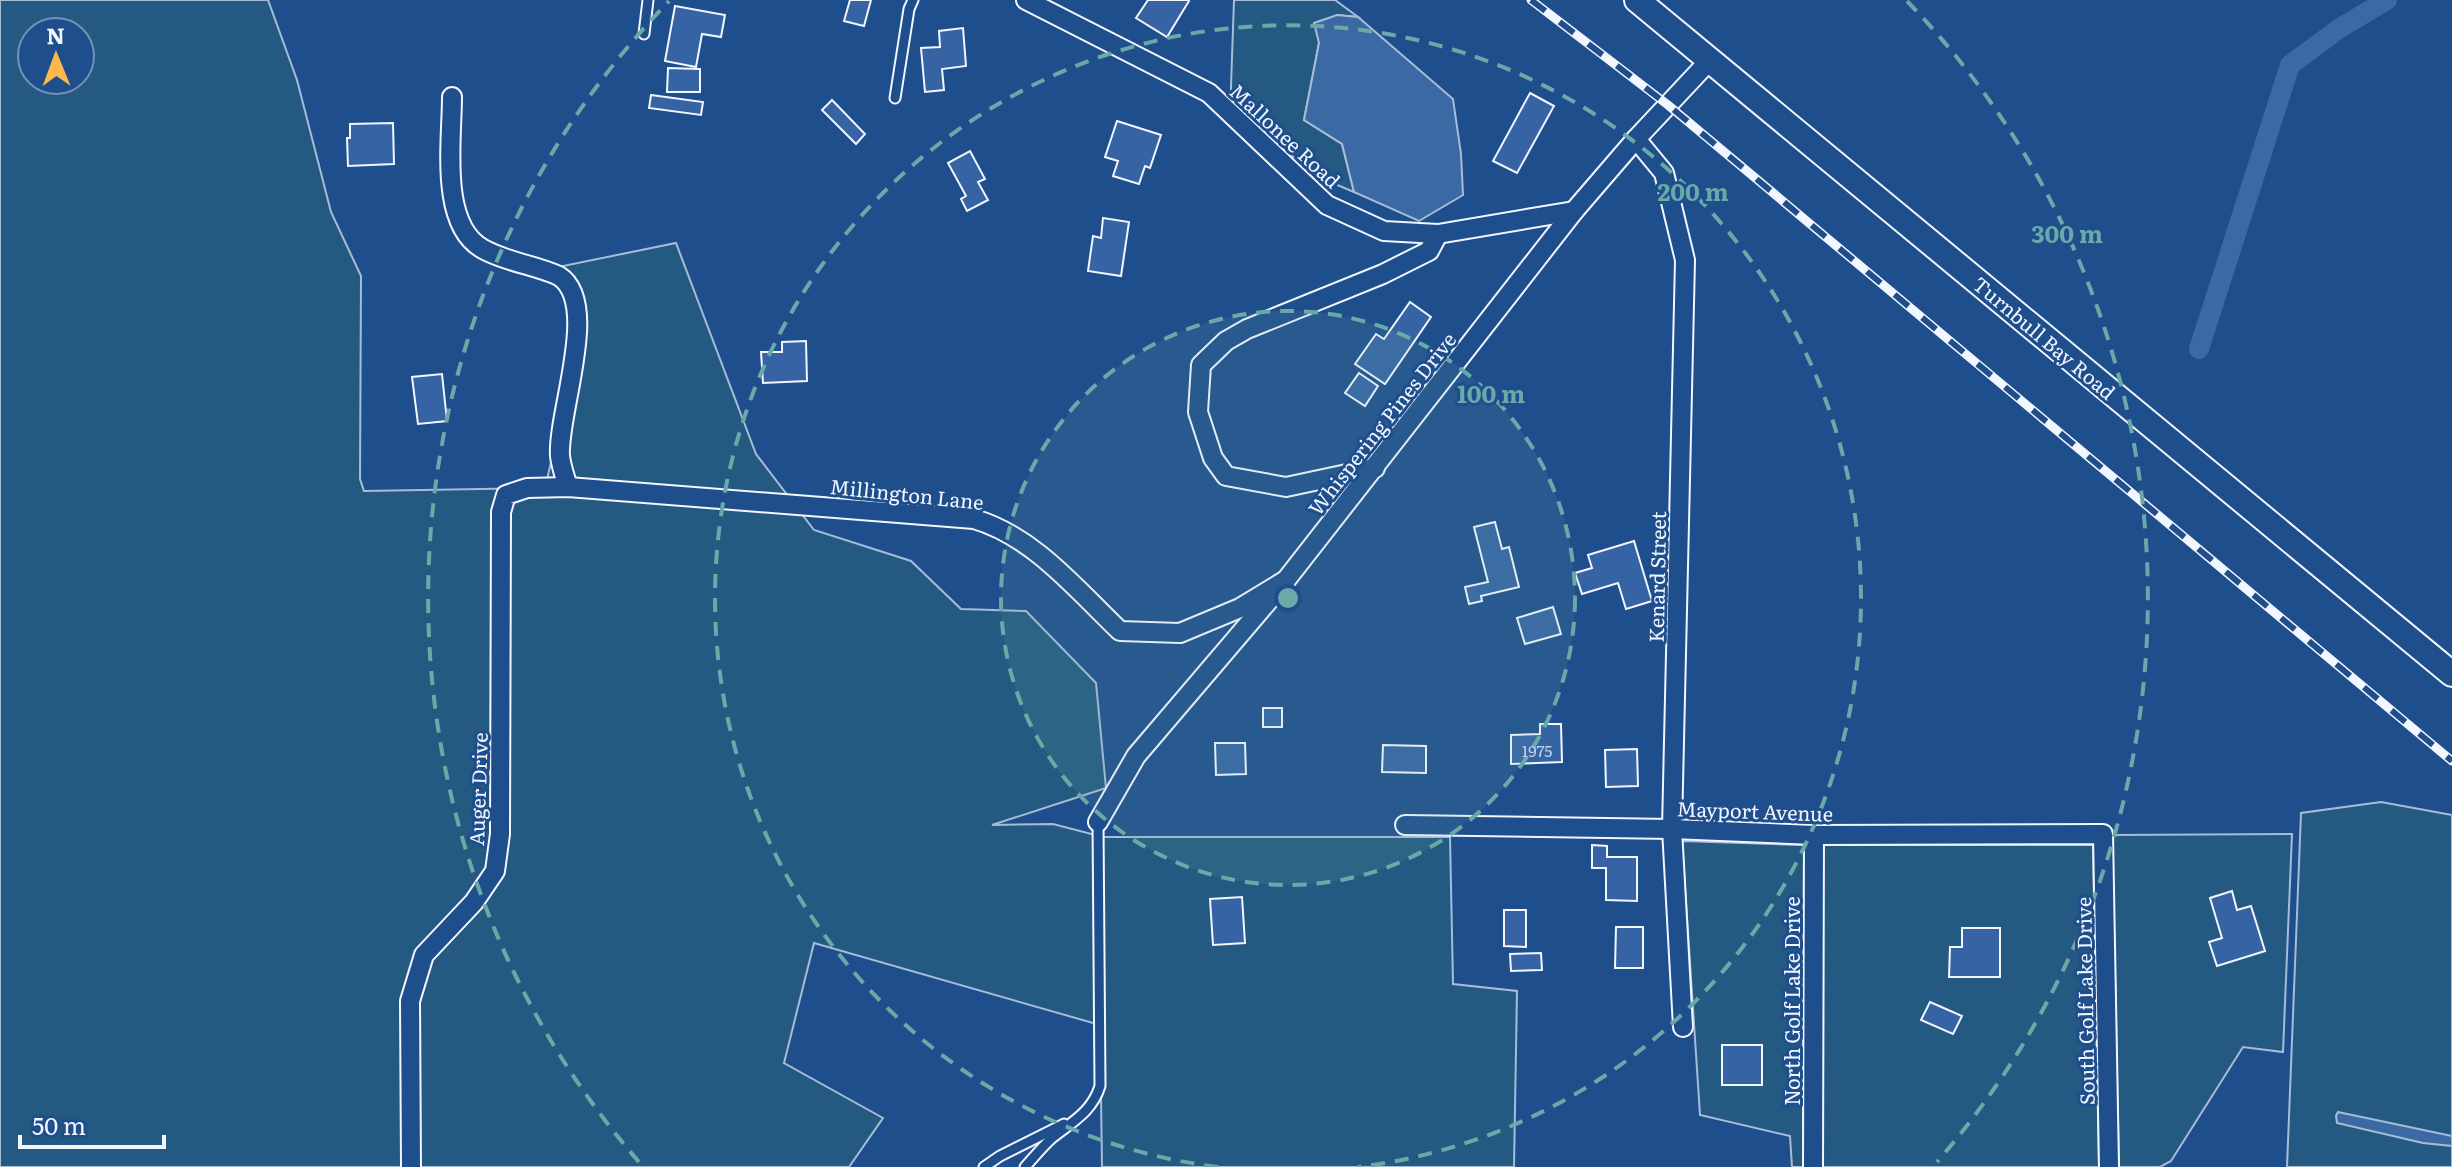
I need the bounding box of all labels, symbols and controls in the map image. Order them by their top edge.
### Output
north arrow [16,16,96,96]
text: N [46,18,65,51]
street label: Mallonee Road [1224,76,1348,194]
text: 200 m [1657,173,1729,208]
text: 300 m [2031,215,2103,250]
street label: Turnbull Bay Road [1967,268,2123,406]
street label: Whispering Pines Drive [1300,325,1462,521]
text: 100 m [1457,375,1525,410]
street label: Millington Lane [829,470,985,516]
street label: Kenard Street [1640,511,1672,643]
centre of rings [1274,584,1302,612]
street label: Auger Drive [460,732,494,846]
house number: 1975 [1522,738,1552,762]
street label: Mayport Avenue [1676,792,1834,828]
street label: North Golf Lake Drive [1776,896,1806,1106]
street label: South Golf Lake Drive [2067,897,2101,1105]
scale bar [20,1099,164,1149]
text: 50 m [32,1107,86,1142]

